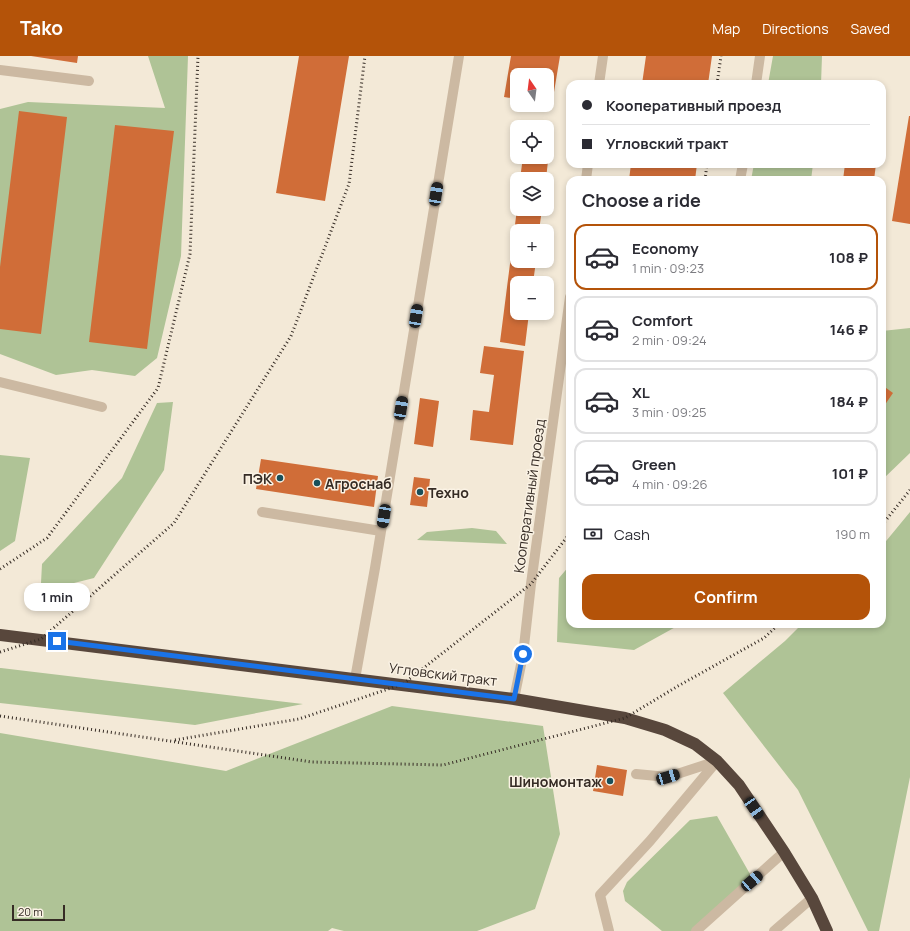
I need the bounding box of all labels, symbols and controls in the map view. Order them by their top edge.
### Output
text: Tako [20,15,63,41]
text: Map [712,19,740,38]
text: Directions [762,19,829,38]
text: Saved [851,19,890,38]
north arrow [510,68,554,112]
map controls [510,68,554,320]
text: Кооперативный проезд [606,95,781,116]
button: locate [510,120,554,164]
text: Угловский тракт [606,133,729,154]
button: layers [510,172,554,216]
car [428,181,444,207]
text: Choose a ride [582,188,701,212]
button: + [510,224,554,268]
text: Economy [632,238,699,259]
icon: car [584,239,620,275]
text: 108 ₽ [829,247,868,268]
text: 1 min · 09:23 [632,259,704,277]
button: − [510,276,554,320]
car [408,303,424,329]
text: Comfort [632,310,693,331]
icon: car [584,311,620,347]
text: 146 ₽ [830,319,868,340]
text: 2 min · 09:24 [632,331,707,349]
text: XL [632,382,650,403]
icon: car [584,383,620,419]
text: 184 ₽ [830,391,868,412]
car [393,395,409,421]
text: 3 min · 09:25 [632,403,707,421]
street label: Кооперативный проезд [509,418,549,574]
text: Green [632,454,676,475]
icon: car [584,455,620,491]
text: 101 ₽ [832,463,868,484]
place label: ПЭК [243,469,273,488]
marker: ПЭК [275,473,285,483]
place label: Агроснаб [325,474,392,493]
text: 4 min · 09:26 [632,475,708,493]
marker: Агроснаб [312,478,322,488]
place label: Техно [428,483,469,502]
marker: Техно [415,487,425,497]
car [376,503,392,529]
icon: cash [582,523,604,545]
text: Cash [614,524,650,545]
text: 190 m [835,525,870,543]
button: Confirm [582,574,870,620]
callout: 1 min [24,583,90,611]
text: 1 min [41,588,73,606]
route end [48,632,66,650]
route start [514,645,532,663]
street label: Угловский тракт [388,658,498,690]
car [655,768,681,786]
place label: Шиномонтаж [509,772,602,791]
marker: Шиномонтаж [605,776,615,786]
car [742,795,766,821]
car [739,869,765,893]
scale bar [12,903,65,922]
text: 20 m [18,904,43,919]

